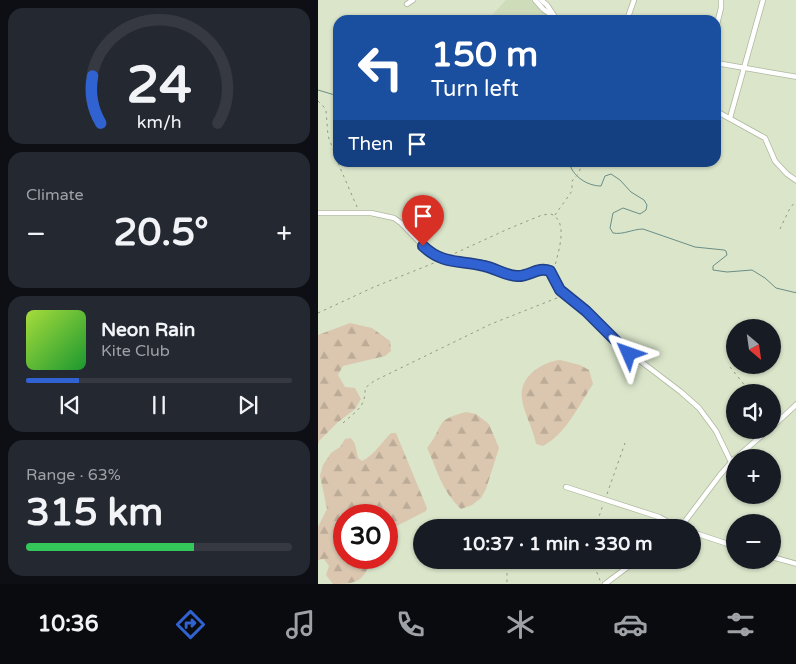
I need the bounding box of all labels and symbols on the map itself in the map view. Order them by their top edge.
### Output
pin [402,195,444,246]
north arrow [726,319,780,374]
position arrow [602,327,654,379]
speed limit sign: 30 [333,504,398,569]

